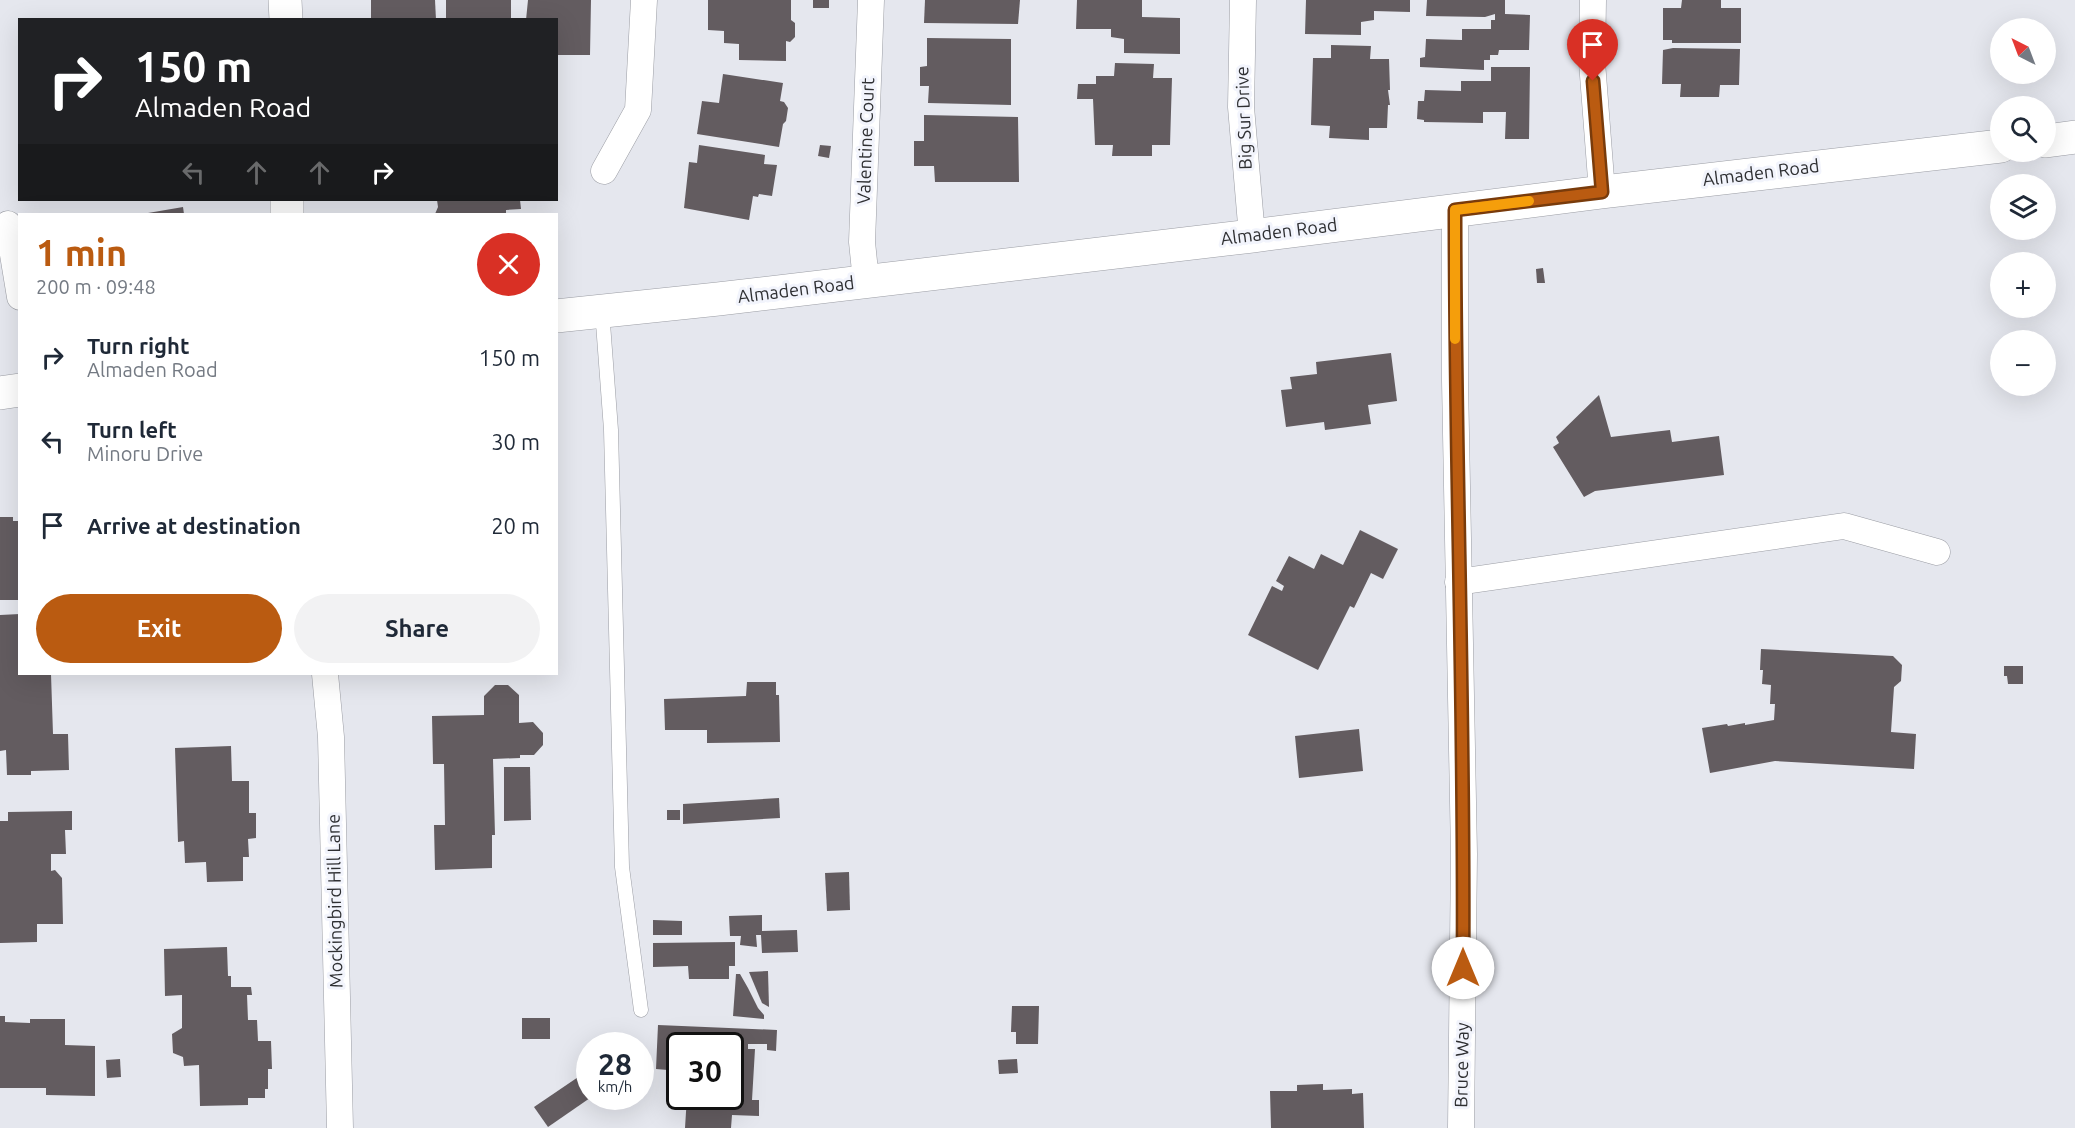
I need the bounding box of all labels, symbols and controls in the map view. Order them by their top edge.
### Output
north arrow [1990,18,2056,84]
map controls [1990,18,2056,396]
pin [1567,19,1618,81]
icon: arrive [1576,28,1609,61]
icon: right [36,42,114,120]
text: 150 m [135,43,252,90]
street label: Big Sur Drive [1231,66,1255,170]
street label: Valentine Court [853,77,877,205]
text: Almaden Road [135,92,311,122]
button: search [1990,96,2056,162]
street label: Almaden Road [1701,155,1820,189]
icon: left [177,156,210,189]
icon: ahead [240,156,273,189]
icon: ahead [303,156,336,189]
icon: right [366,156,399,189]
button: layers [1990,174,2056,240]
street label: Almaden Road [1219,214,1338,248]
text: 1 min [36,232,127,273]
button: close [477,233,540,296]
button: + [1990,252,2056,318]
street label: Almaden Road [736,272,855,306]
text: 200 m · 09:48 [36,275,156,298]
button: − [1990,330,2056,396]
text: Turn right [87,333,189,358]
icon: right [36,341,69,374]
text: 150 m [479,345,540,370]
text: Almaden Road [87,358,218,381]
text: Turn left [87,417,177,442]
icon: left [36,425,69,458]
text: 30 m [491,429,540,454]
text: Minoru Drive [87,442,203,465]
icon: arrive [36,509,69,542]
text: Arrive at destination [87,513,301,538]
text: 20 m [491,513,540,538]
button: Exit [36,594,282,663]
button: Share [294,594,540,663]
street label: Mockingbird Hill Lane [322,814,346,988]
position arrow [1431,936,1495,1000]
street label: Bruce Way [1450,1022,1472,1108]
speed limit sign: 30 [666,1032,744,1110]
text: 28 [598,1047,632,1081]
text: km/h [598,1078,632,1095]

